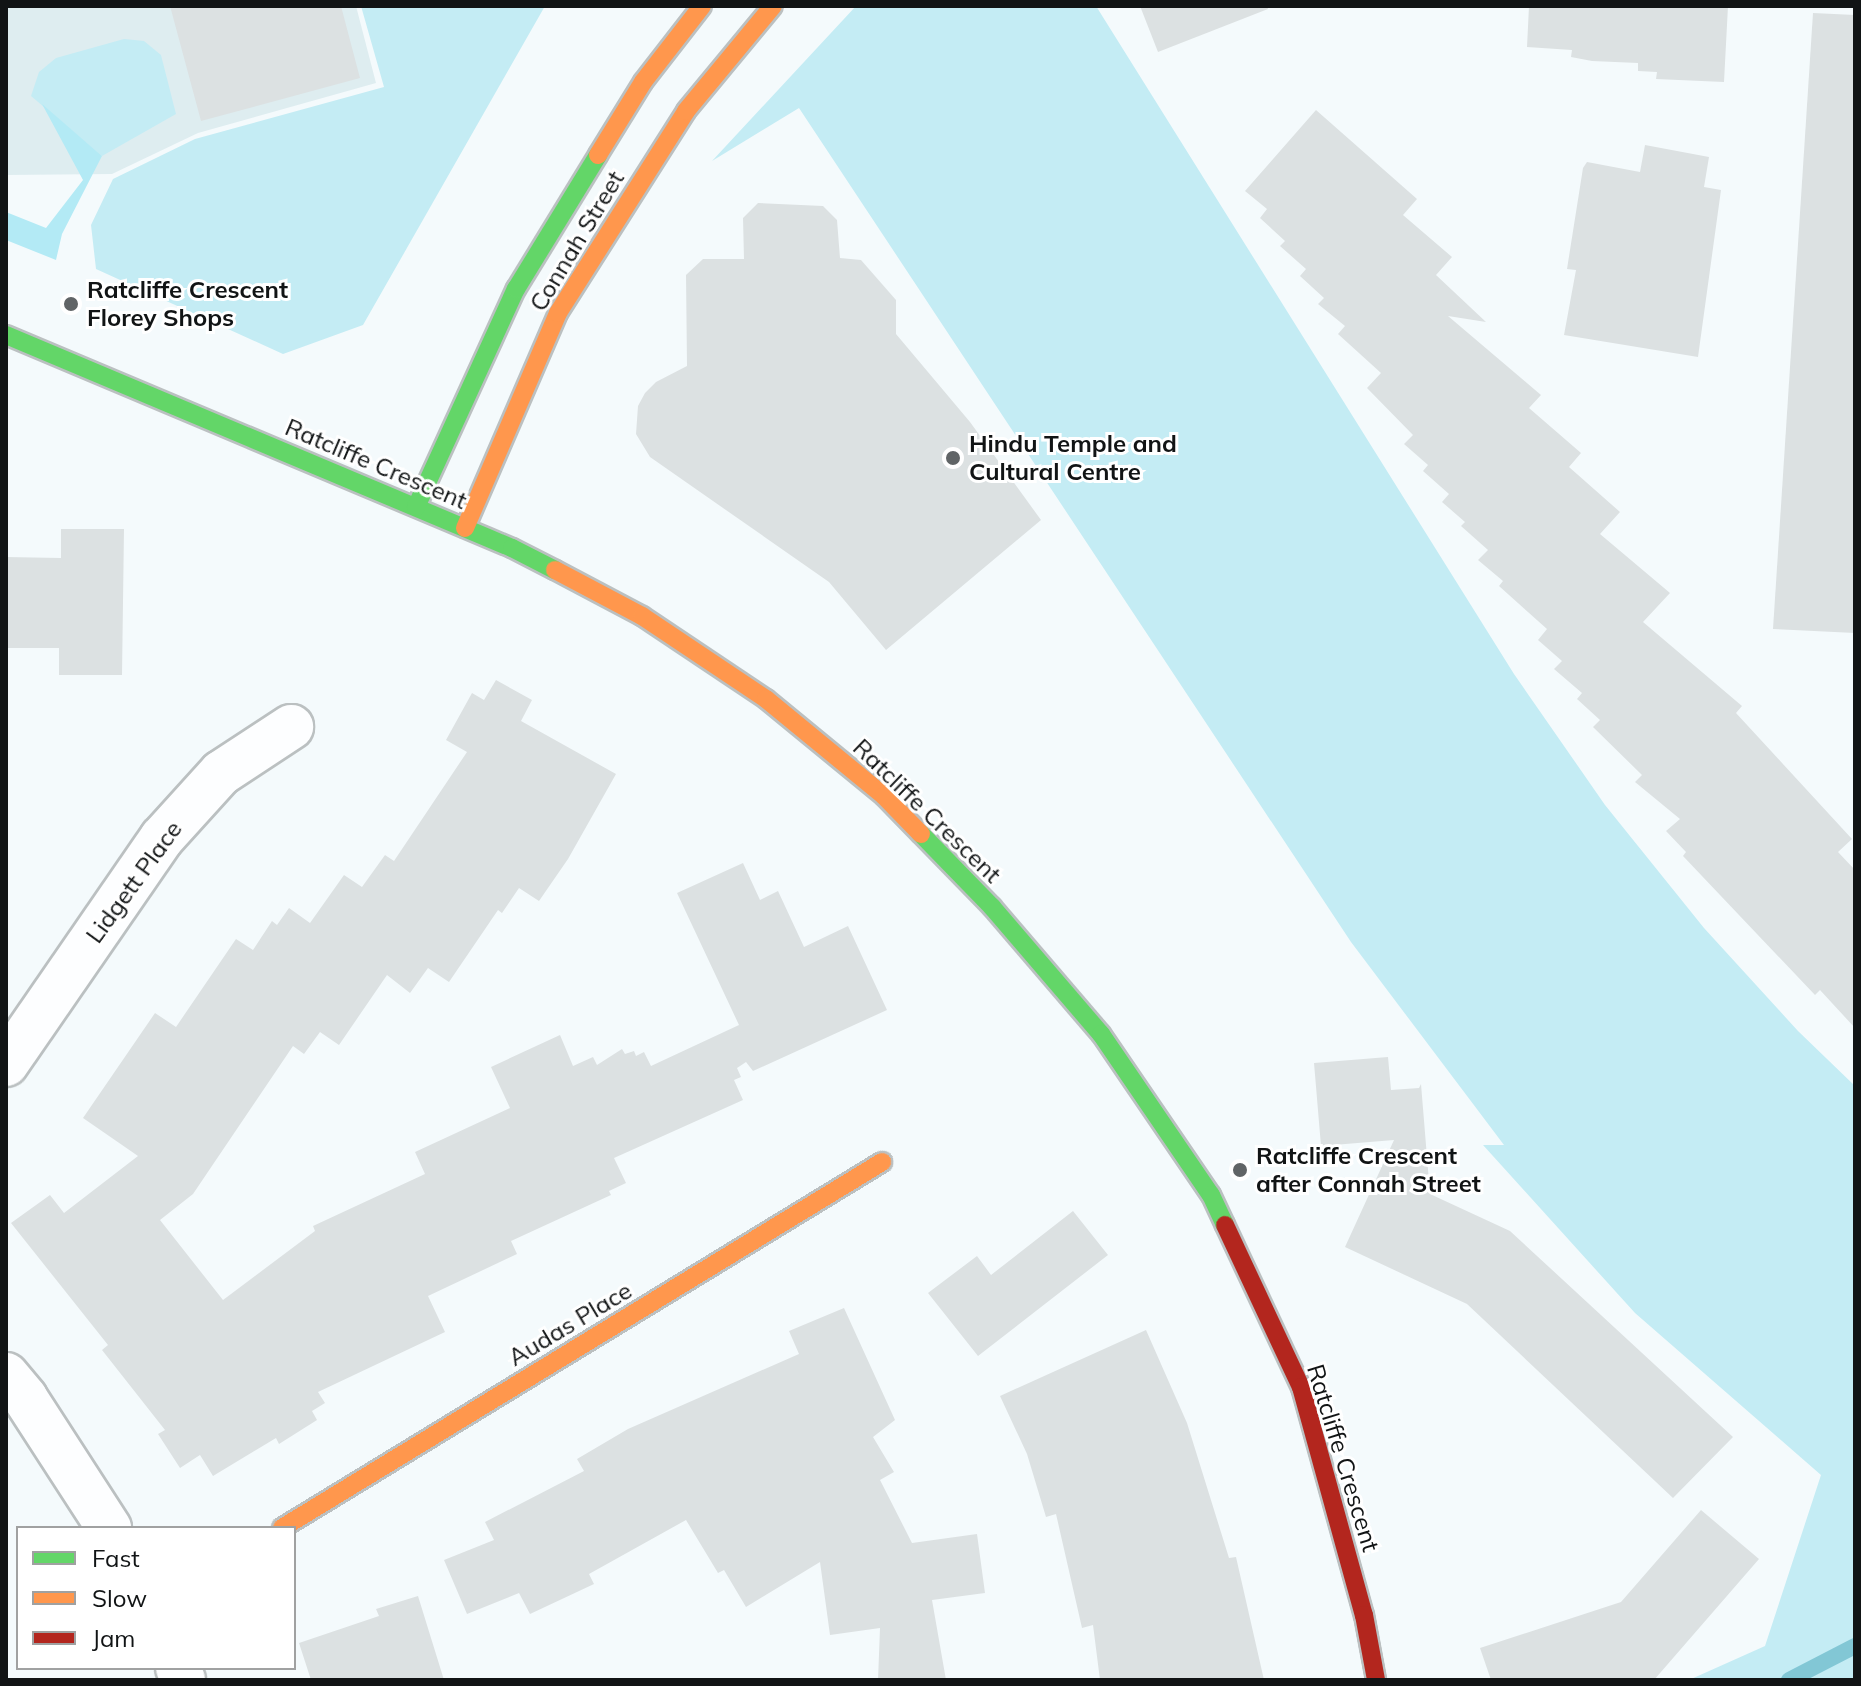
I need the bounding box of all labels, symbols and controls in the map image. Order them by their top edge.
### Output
street label: Connah Street [524,166,630,316]
place label: Ratcliffe Crescent Florey Shops [87,276,288,332]
marker: Ratcliffe Crescent Florey Shops [62,295,80,313]
street label: Ratcliffe Crescent [281,413,471,515]
place label: Hindu Temple and Cultural Centre [969,430,1177,486]
marker: Hindu Temple and Cultural Centre [944,449,962,467]
street label: Ratcliffe Crescent [847,733,1007,889]
street label: Lidgett Place [80,815,188,949]
place label: Ratcliffe Crescent after Connah Street [1256,1142,1481,1198]
marker: Ratcliffe Crescent after Connah Street [1231,1161,1249,1179]
street label: Audas Place [503,1276,637,1372]
street label: Ratcliffe Crescent [1301,1361,1385,1555]
legend [16,1526,296,1670]
text: Fast [92,1543,140,1573]
text: Slow [92,1583,147,1613]
text: Jam [92,1623,135,1653]

